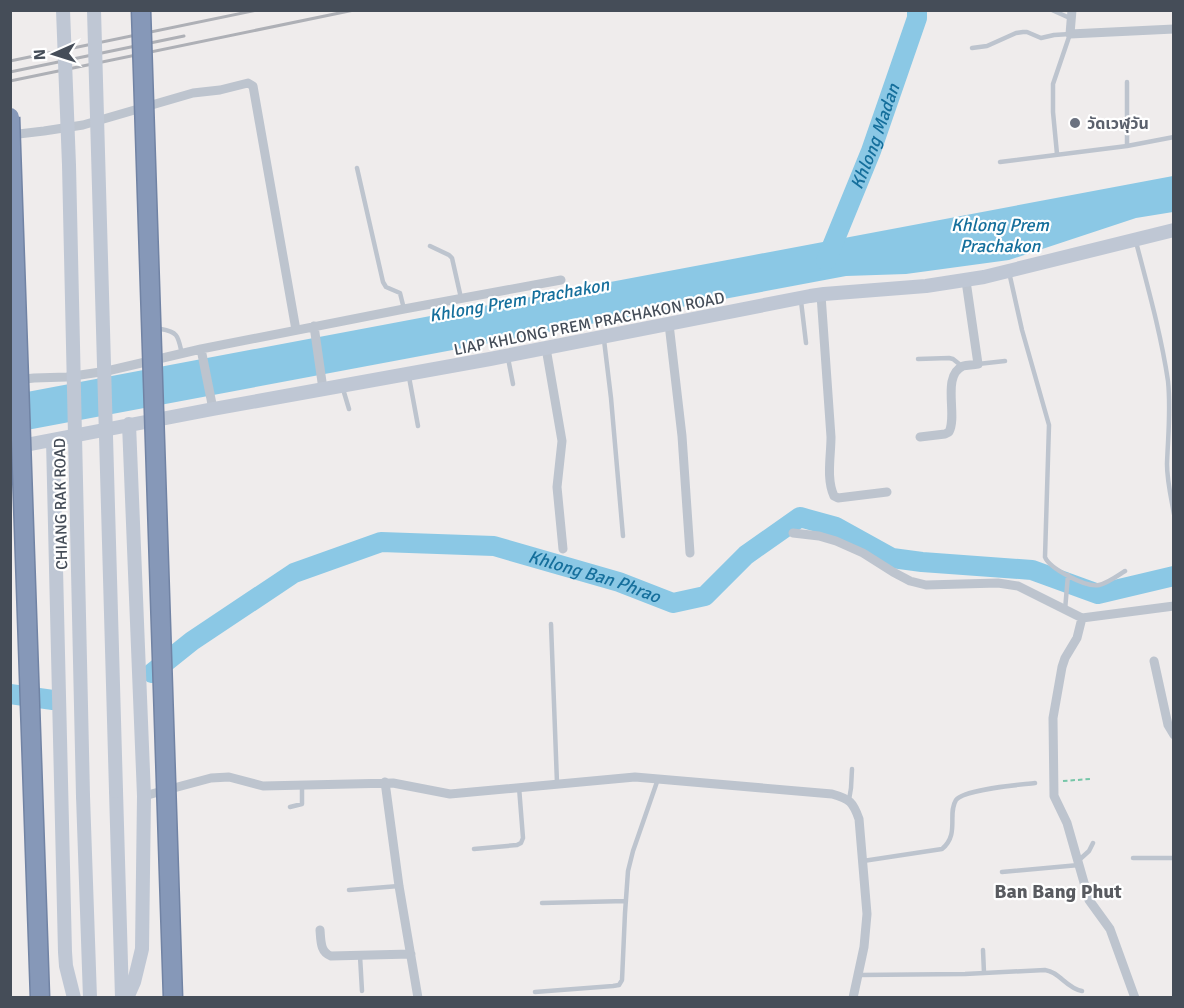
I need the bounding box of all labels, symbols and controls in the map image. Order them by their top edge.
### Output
north arrow [24,24,84,84]
text: N [30,49,50,61]
water label: Khlong Madan [846,80,905,192]
place label: วัดเวฬุวัน [1087,114,1149,134]
marker: วัดเวฬุวัน [1068,116,1082,130]
water label: Khlong Prem Prachakon [951,214,1050,257]
water label: Khlong Prem Prachakon [427,273,612,327]
street label: LIAP KHLONG PREM PRACHAKON ROAD [452,288,726,360]
street label: CHIANG RAK ROAD [50,438,72,570]
water label: Khlong Ban Phrao [526,545,665,609]
district label: Ban Bang Phut [994,879,1122,904]

